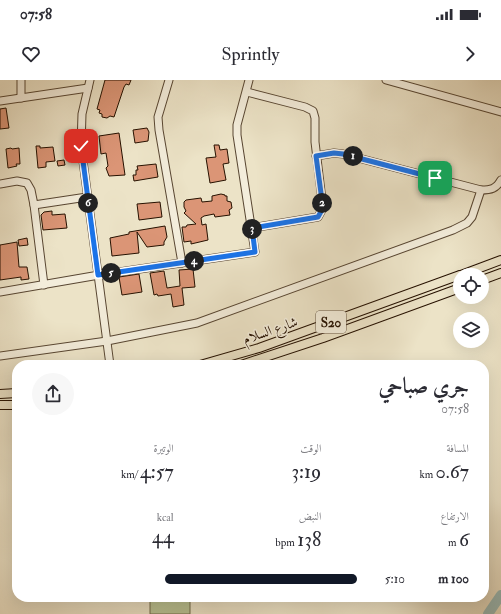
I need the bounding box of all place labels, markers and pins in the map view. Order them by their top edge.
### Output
pin [64,129,98,163]
pin: 1 [343,146,363,166]
pin [418,161,452,195]
pin: 6 [78,193,98,213]
pin: 2 [312,193,332,213]
pin: 3 [242,219,262,239]
pin: 4 [184,251,204,271]
pin: 5 [101,263,121,283]

